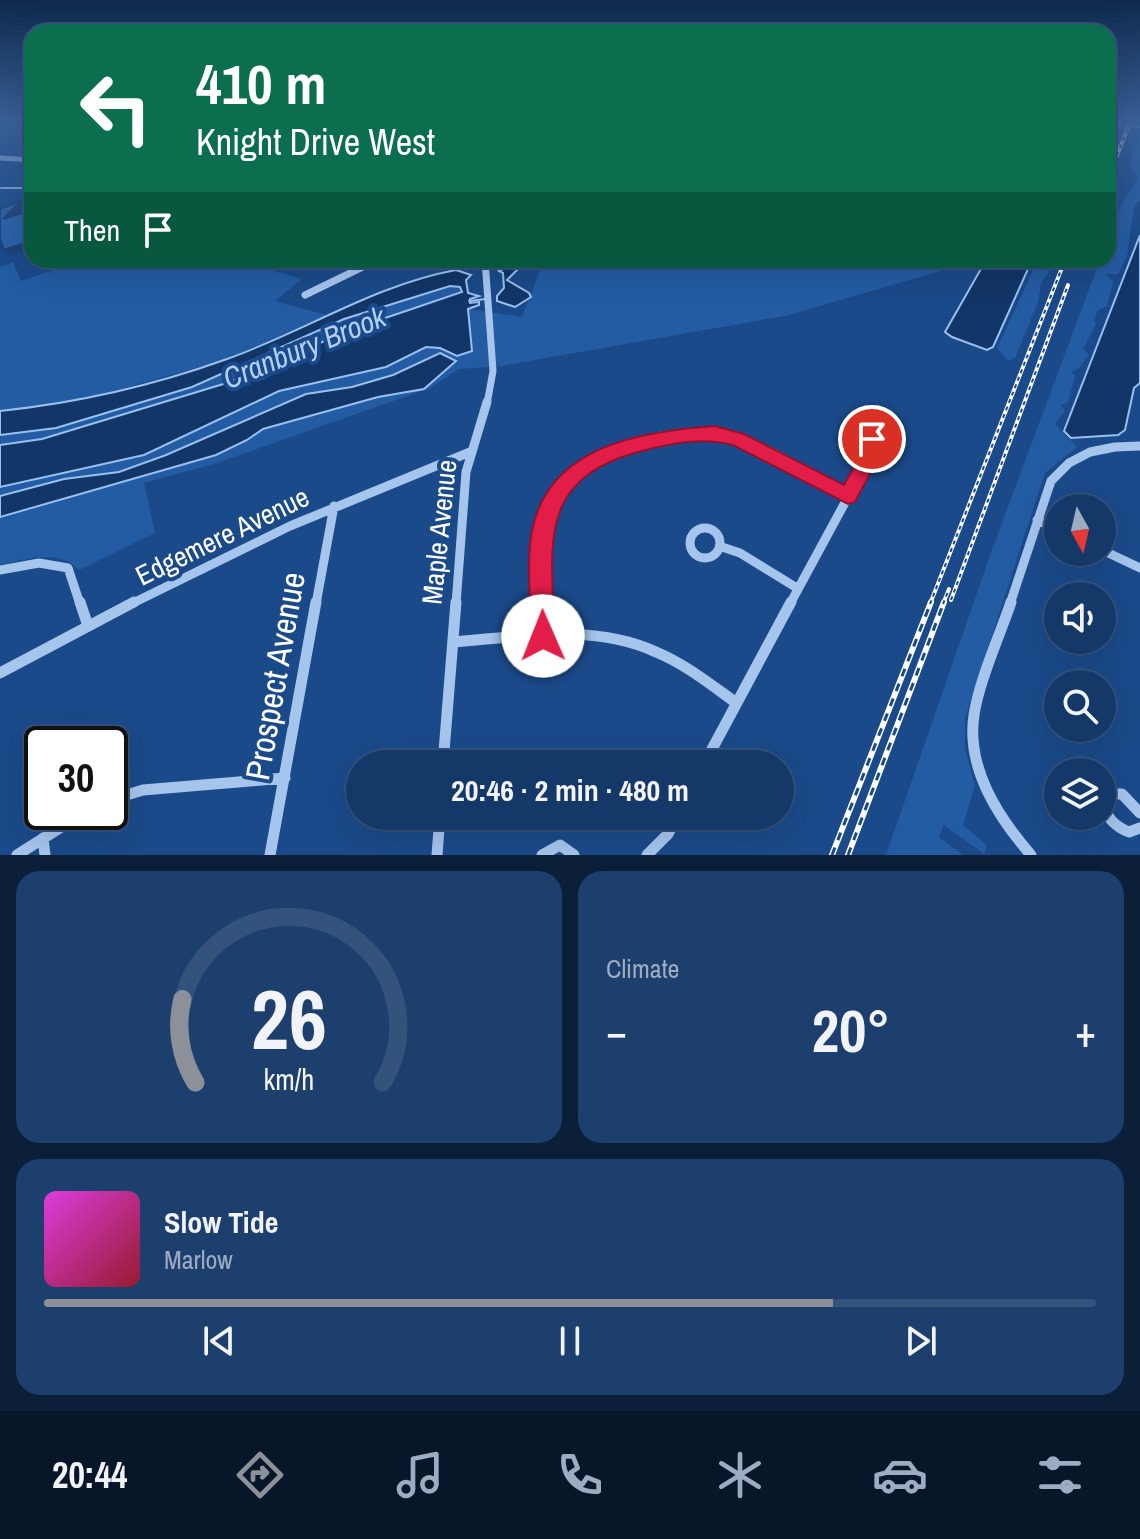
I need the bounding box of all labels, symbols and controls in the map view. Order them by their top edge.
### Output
text: 410 m [196,46,326,121]
icon: left [64,56,168,160]
text: Knight Drive West [196,118,435,166]
icon: arrive [136,208,180,252]
text: Then [64,210,120,250]
water label: Cranbury Brook [217,296,393,398]
pin [838,405,906,473]
icon: arrive [850,417,894,461]
street label: Maple Avenue [413,458,465,606]
street label: Edgemere Avenue [129,478,315,594]
north arrow [1044,494,1116,566]
map controls [1044,494,1116,830]
street label: Prospect Avenue [234,568,316,784]
button: sound [1044,582,1116,654]
position arrow [501,594,585,678]
button: search [1044,670,1116,742]
speed limit sign: 30 [24,726,128,830]
button: layers [1044,758,1116,830]
text: 20:46 · 2 min · 480 m [451,770,689,810]
text: Climate [606,951,679,986]
text: 26 [251,963,327,1075]
text: 20° [812,990,890,1071]
text: − [606,1001,627,1061]
text: + [1075,1001,1096,1061]
text: km/h [264,1060,314,1099]
text: Slow Tide [164,1202,278,1242]
text: Marlow [164,1242,233,1277]
icon: previous [197,1319,241,1363]
icon: pause [548,1319,592,1363]
icon: next [899,1319,943,1363]
icon: directions [232,1447,288,1503]
icon: music [392,1447,448,1503]
icon: phone [552,1447,608,1503]
icon: climate [712,1447,768,1503]
icon: car [872,1447,928,1503]
icon: filters [1032,1447,1088,1503]
text: 20:44 [52,1451,128,1499]

